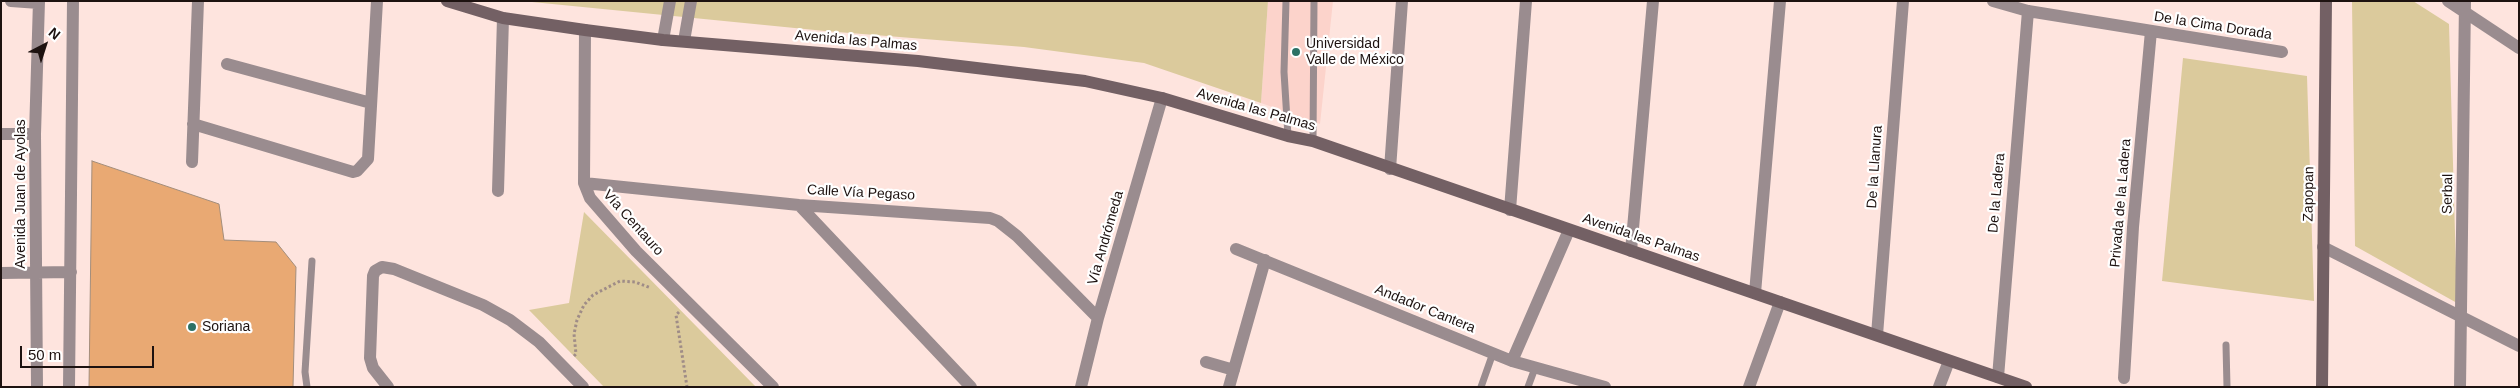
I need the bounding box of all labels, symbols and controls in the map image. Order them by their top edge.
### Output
street label: De la Cima Dorada [2153,8,2273,44]
north arrow [20,20,70,70]
text: N [46,24,64,43]
street label: Avenida las Palmas [794,27,918,55]
place label: Universidad Valle de México [1306,36,1404,68]
marker: Universidad Valle de México [1290,46,1302,58]
street label: Avenida las Palmas [1195,85,1317,135]
street label: Avenida Juan de Ayolas [13,119,29,269]
street label: De la Llanura [1864,125,1886,209]
street label: Privada de la Ladera [2107,138,2135,268]
street label: De la Ladera [1985,152,2009,234]
street label: Zapopan [2300,166,2318,222]
street label: Serbal [2439,174,2457,214]
street label: Calle Vía Pegaso [807,182,915,204]
street label: Vía Centauro [599,187,667,259]
street label: Vía Andrómeda [1085,189,1127,287]
street label: Avenida las Palmas [1580,210,1702,266]
street label: Andador Cantera [1372,281,1478,337]
place label: Soriana [202,319,250,335]
marker: Soriana [186,321,198,333]
scale bar [22,336,156,368]
text: 50 m [28,346,61,363]

